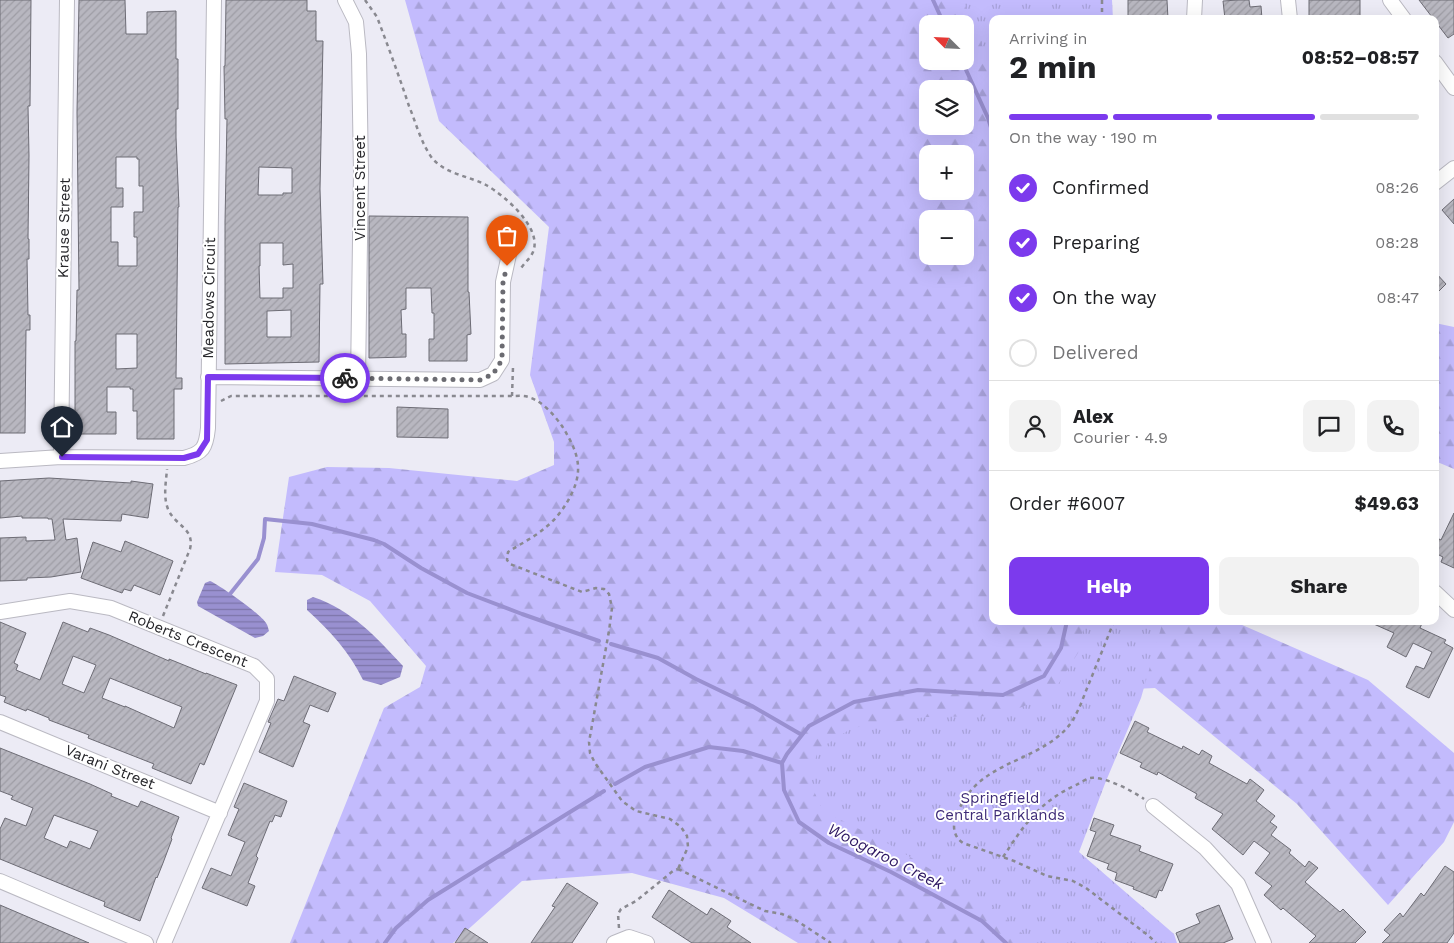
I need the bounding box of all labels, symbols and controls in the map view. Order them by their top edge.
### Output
north arrow [919,15,974,70]
map controls [919,15,974,265]
text: Arriving in [1009,29,1087,48]
text: 08:52–08:57 [1302,46,1419,69]
text: 2 min [1009,48,1097,86]
button: layers [919,80,974,135]
text: On the way · 190 m [1009,128,1158,147]
street label: Vincent Street [351,134,369,241]
button: + [919,145,974,200]
icon: check [1009,174,1037,202]
text: Confirmed [1052,176,1149,199]
street label: Krause Street [54,177,74,278]
text: 08:26 [1375,178,1419,197]
button: − [919,210,974,265]
pin [486,215,528,266]
icon: bag [493,222,521,250]
icon: check [1009,229,1037,257]
text: Preparing [1052,231,1139,254]
text: 08:28 [1375,233,1419,252]
street label: Meadows Circuit [199,236,219,359]
icon: check [1009,284,1037,312]
text: On the way [1052,286,1156,309]
text: 08:47 [1377,288,1419,307]
text: Delivered [1052,341,1139,364]
courier [320,353,370,403]
icon: bike [331,364,359,392]
button: person [1009,400,1061,452]
button: chat [1303,400,1355,452]
button: phone [1367,400,1419,452]
text: Alex [1073,405,1114,428]
pin [41,406,83,457]
icon: home [48,413,76,441]
text: Courier · 4.9 [1073,428,1168,447]
text: Order #6007 [1009,492,1125,515]
text: $49.63 [1355,492,1419,515]
button: Help [1009,557,1209,615]
button: Share [1219,557,1419,615]
street label: Roberts Crescent [126,607,251,671]
street label: Varani Street [62,741,158,793]
park label: Springfield Central Parklands [935,789,1065,824]
water label: Woogaroo Creek [825,819,948,894]

